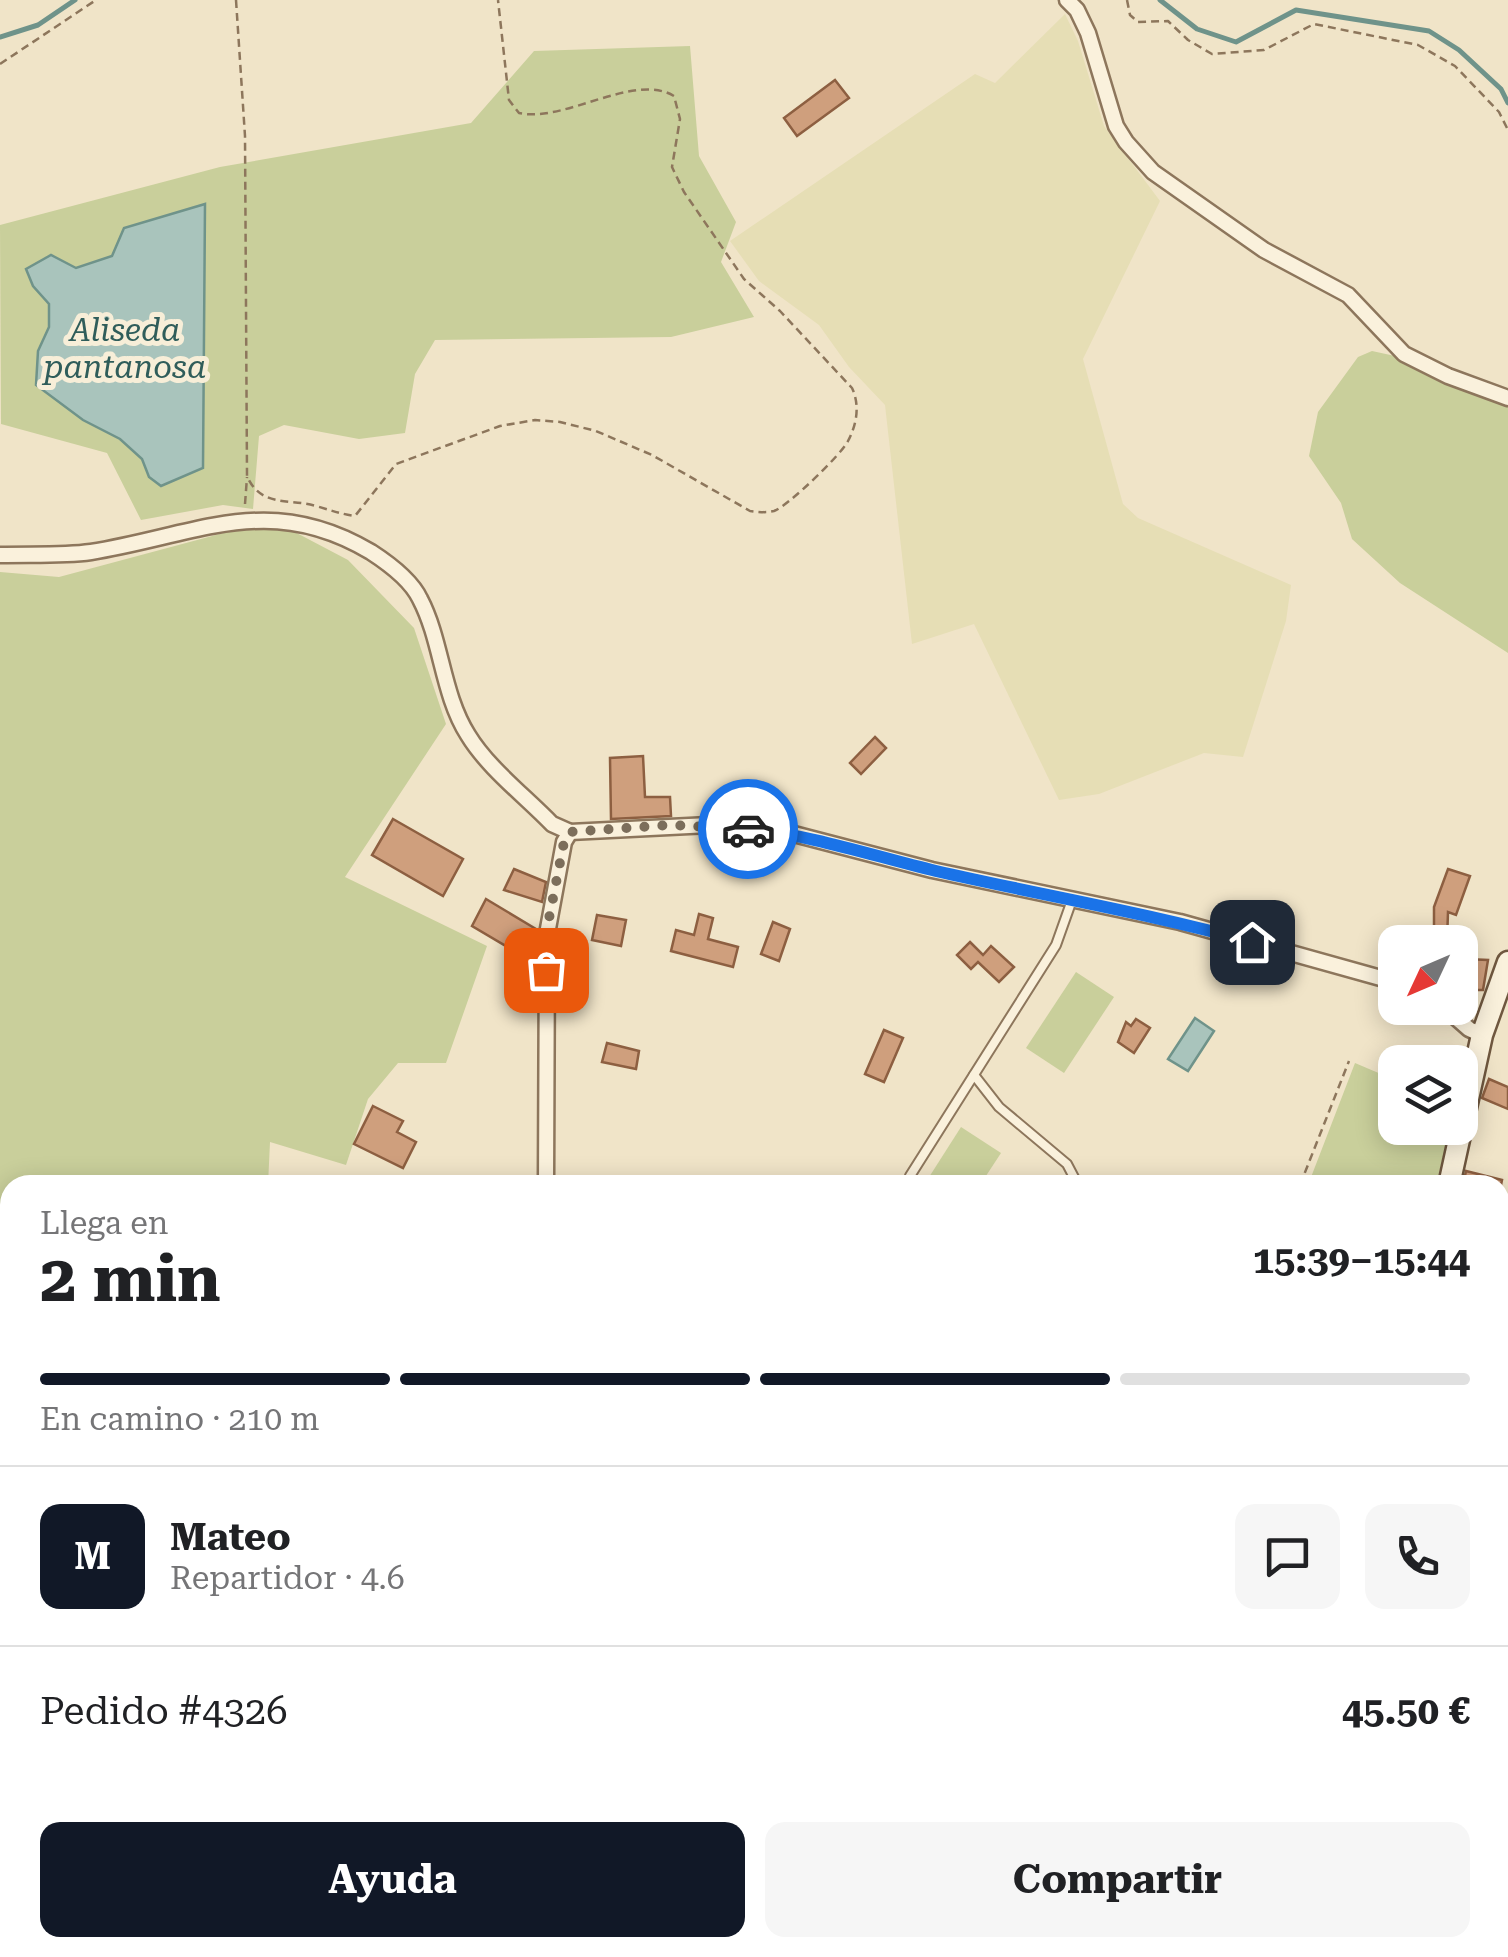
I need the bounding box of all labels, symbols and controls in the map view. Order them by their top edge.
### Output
water label: Aliseda pantanosa [42,311,206,386]
courier [698,779,798,879]
icon: car [721,802,776,857]
pin [1210,900,1295,985]
icon: home [1225,915,1280,970]
north arrow [1378,925,1478,1025]
map controls [1378,925,1478,1145]
pin [504,928,589,1013]
icon: bag [519,943,574,998]
button: layers [1378,1045,1478,1145]
text: Llega en [40,1204,168,1242]
text: 15:39–15:44 [1253,1238,1470,1282]
text: 2 min [40,1241,221,1317]
text: En camino · 210 m [40,1400,320,1438]
button: chat [1235,1504,1340,1609]
button: phone [1365,1504,1470,1609]
text: Mateo [170,1515,291,1559]
text: M [74,1534,111,1578]
text: Repartidor · 4.6 [170,1559,405,1597]
text: Pedido #4326 [40,1689,287,1733]
text: 45.50 € [1342,1689,1470,1733]
button: Ayuda [40,1822,745,1937]
button: Compartir [765,1822,1470,1937]

